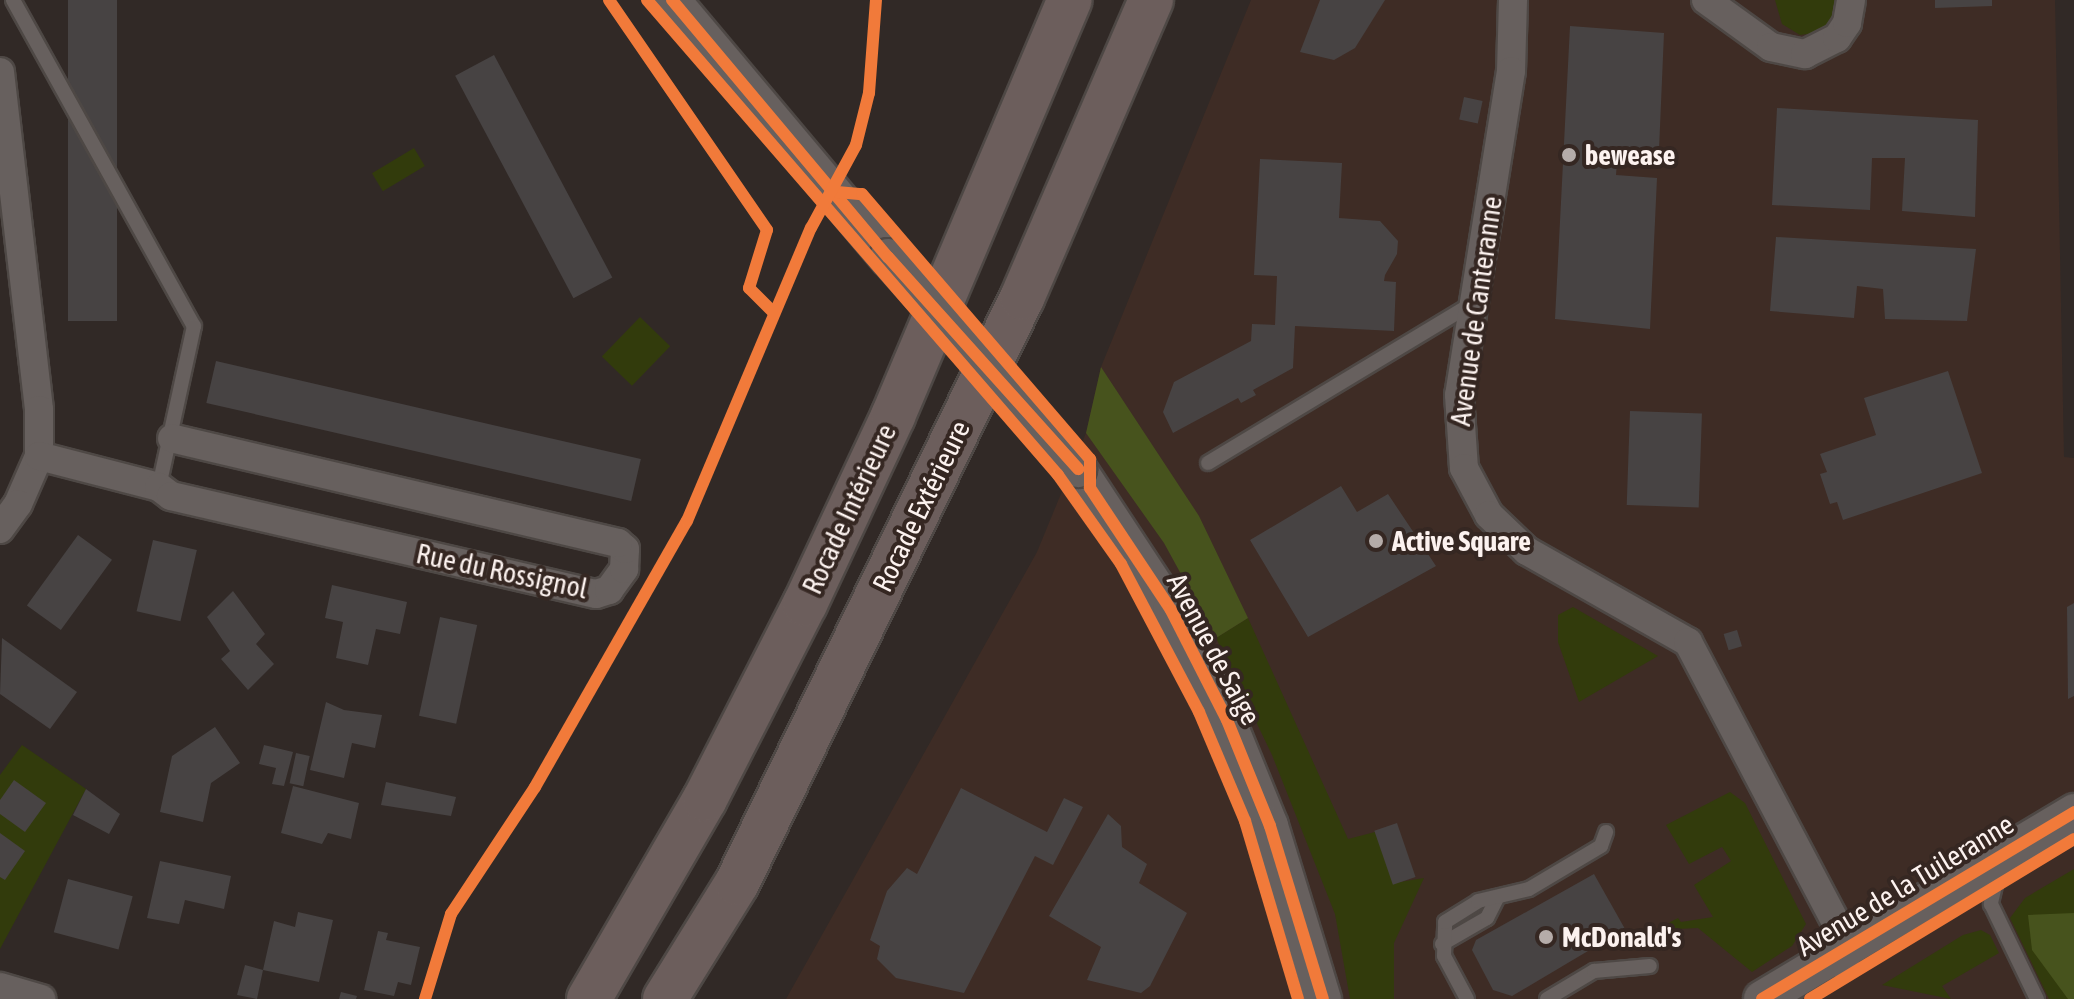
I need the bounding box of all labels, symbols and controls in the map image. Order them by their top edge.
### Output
place label: bewease [1585,138,1675,172]
marker: bewease [1560,146,1578,164]
street label: Avenue de Canteranne [1443,194,1509,428]
street label: Rocade Extérieure [865,415,977,597]
street label: Rocade Intérieure [795,419,903,599]
place label: Active Square [1392,524,1531,558]
marker: Active Square [1367,532,1385,550]
street label: Rue du Rossignol [413,536,591,606]
street label: Avenue de Saige [1160,568,1268,730]
street label: Avenue de la Tuileranne [1791,807,2019,963]
place label: McDonald's [1562,920,1681,954]
marker: McDonald's [1537,928,1555,946]

